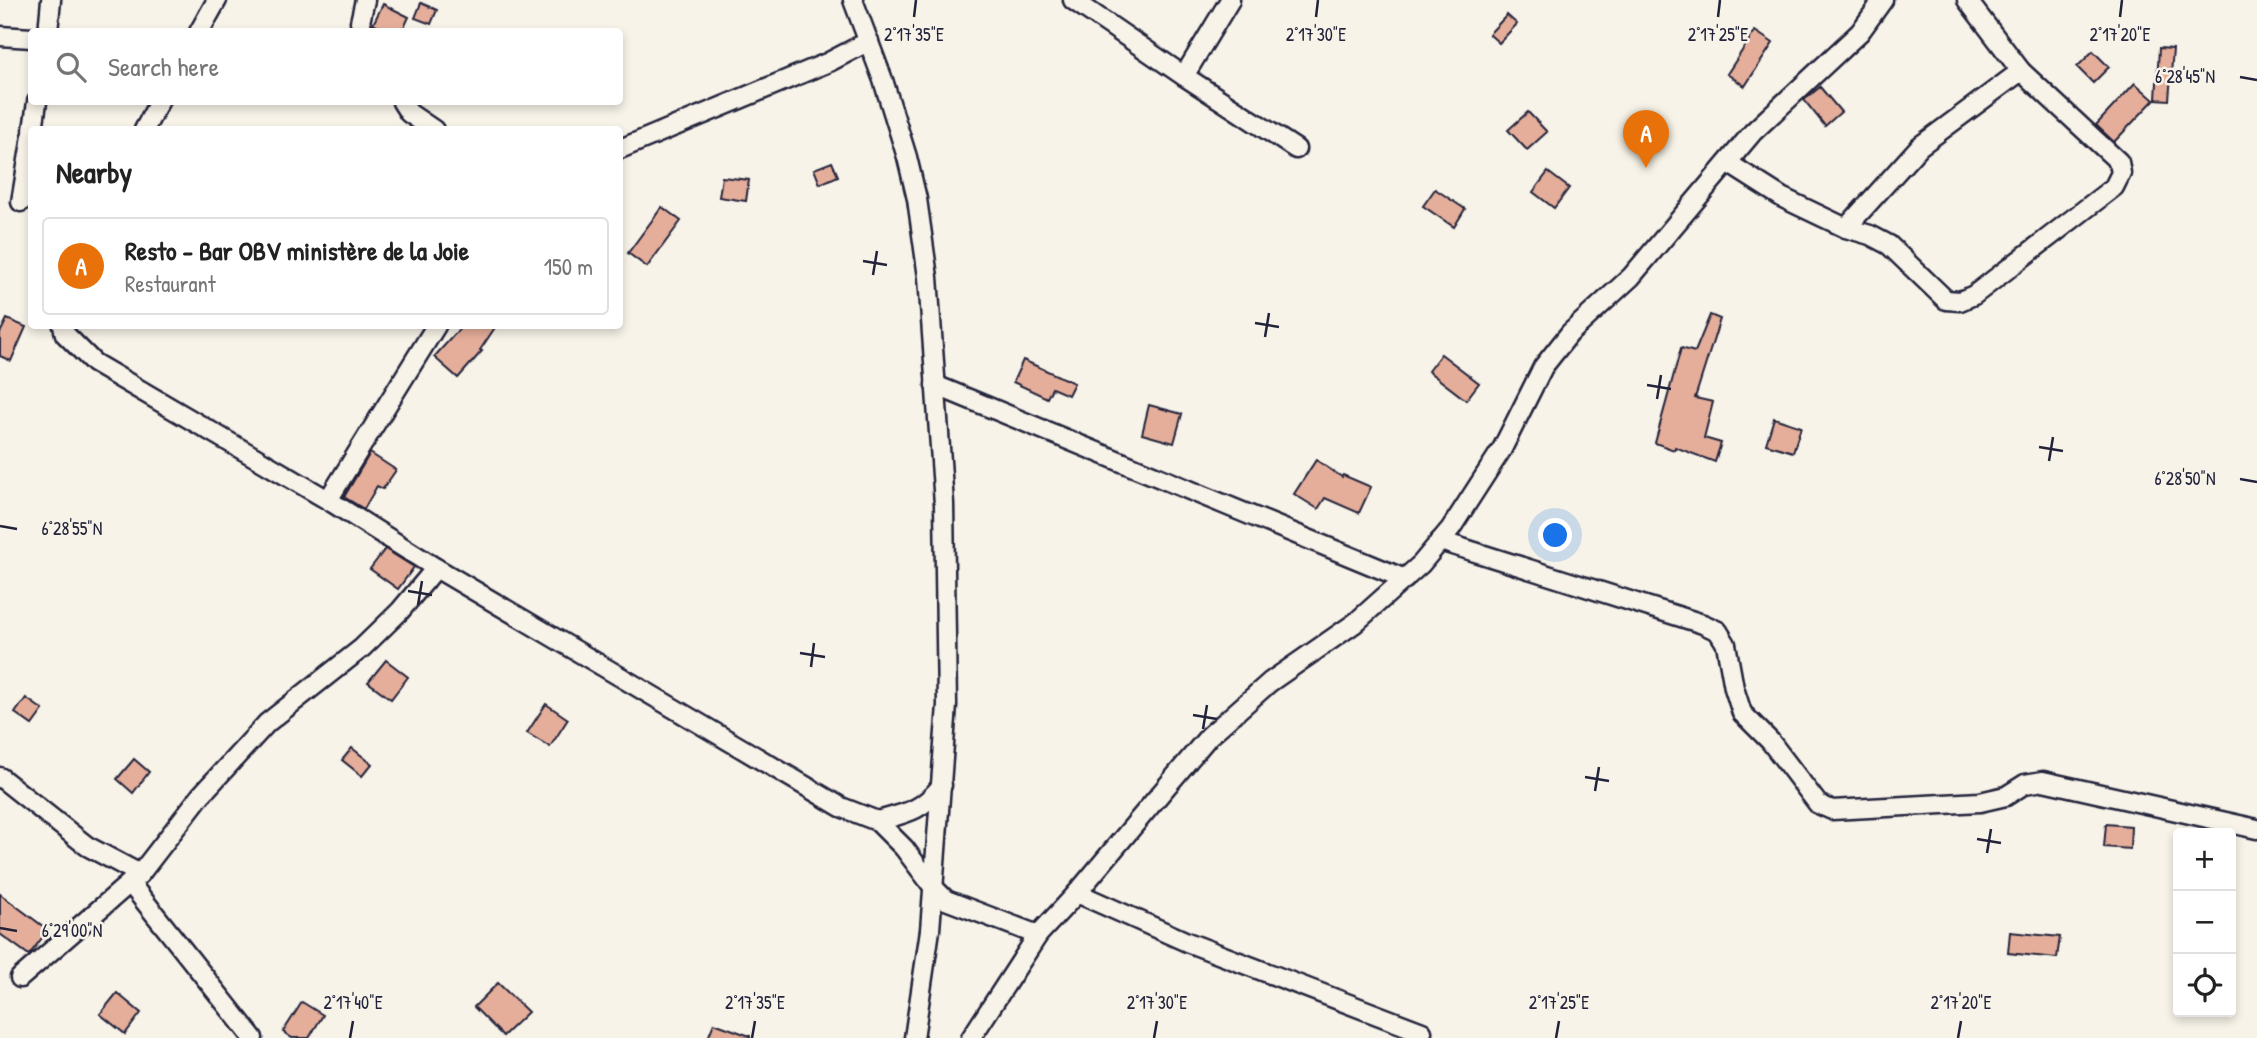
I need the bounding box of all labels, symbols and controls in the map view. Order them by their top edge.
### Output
text: 2°17'35"E [884,22,944,47]
text: 2°17'30"E [1286,22,1346,47]
text: 2°17'25"E [1688,22,1748,47]
text: 2°17'20"E [2090,22,2150,47]
search box [28,28,623,105]
icon: search [52,48,90,86]
text: Search here [108,49,219,84]
text: 6°28'45"N [2155,64,2215,89]
pin: A [1623,110,1669,168]
text: Nearby [56,152,132,192]
text: Resto - Bar OBV ministère de la Joie [125,233,469,268]
text: A [75,251,87,282]
text: 150 m [544,251,593,282]
text: Restaurant [125,268,216,299]
text: 6°28'50"N [2154,466,2216,491]
text: 6°28'55"N [42,516,102,541]
your location [1538,518,1572,552]
map controls [2173,828,2236,1017]
button: + [2173,828,2236,891]
button: − [2173,891,2236,954]
text: 6°29'00"N [42,918,102,943]
button: locate [2173,954,2236,1017]
text: 2°17'40"E [323,990,383,1015]
text: 2°17'35"E [725,990,785,1015]
text: 2°17'30"E [1127,990,1187,1015]
text: 2°17'25"E [1529,990,1589,1015]
text: 2°17'20"E [1931,990,1991,1015]

